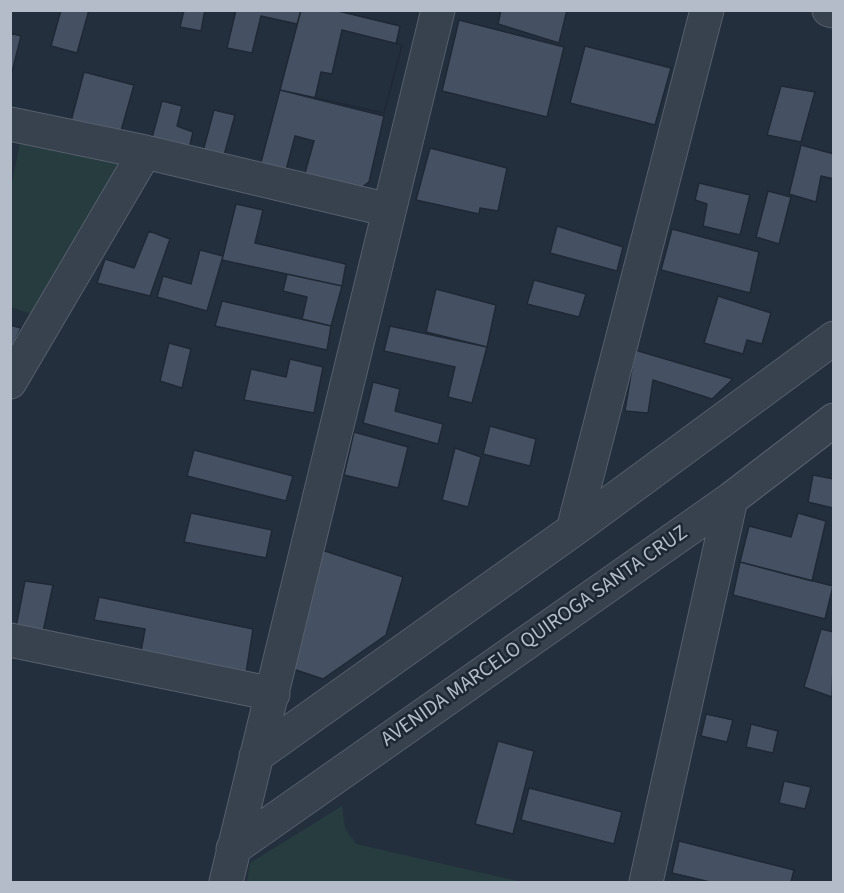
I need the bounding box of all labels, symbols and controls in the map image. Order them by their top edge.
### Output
street label: AVENIDA MARCELO QUIROGA SANTA CRUZ [377,521,693,753]

